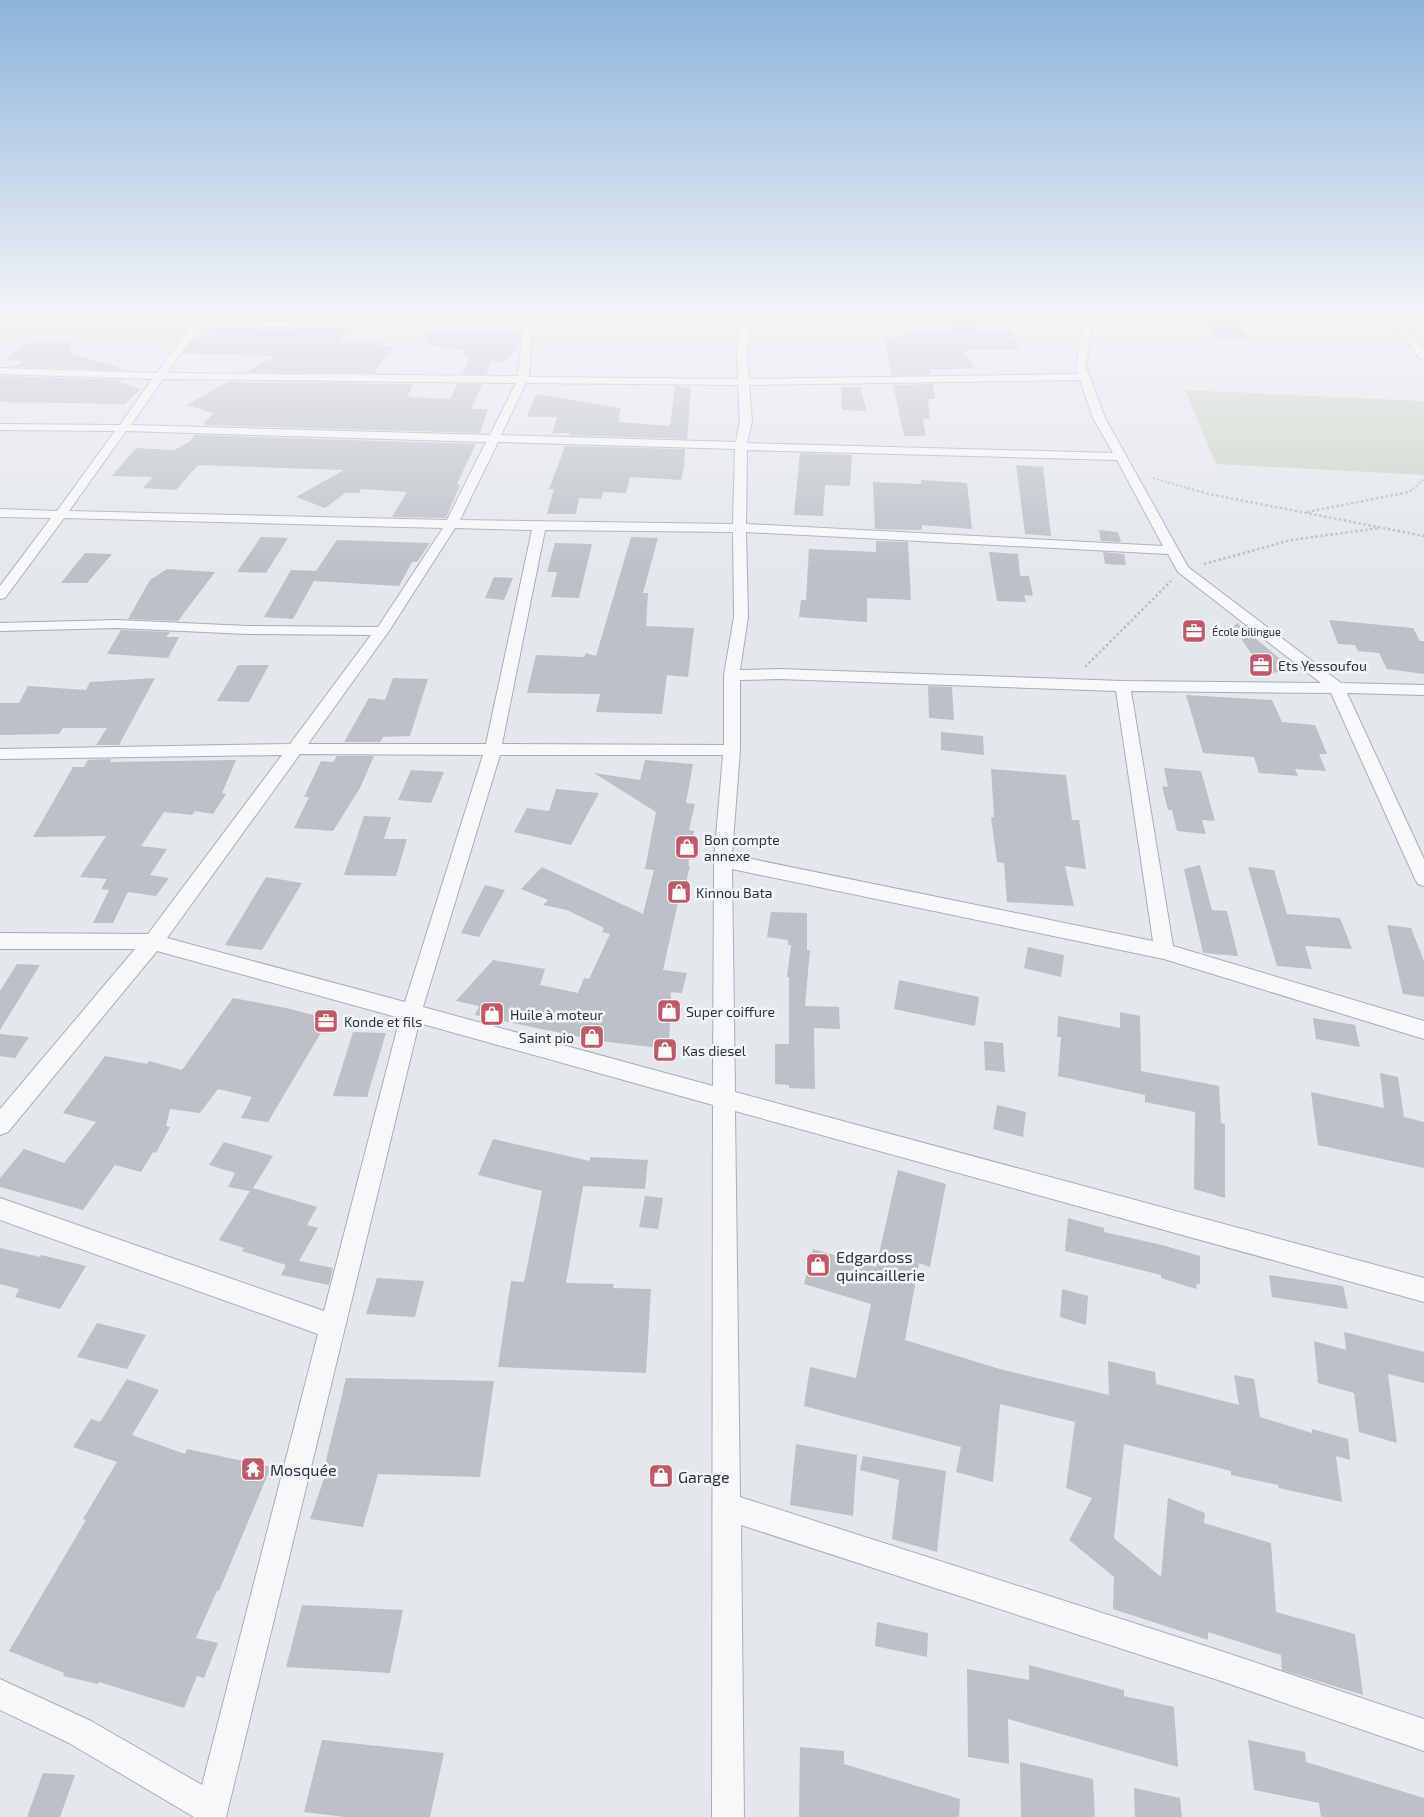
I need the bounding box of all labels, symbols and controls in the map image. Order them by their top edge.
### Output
office icon: École bilingue [1181,618,1207,644]
place label: École bilingue [1212,625,1281,638]
office icon: Ets Yessoufou [1248,652,1274,678]
place label: Ets Yessoufou [1278,657,1367,674]
place label: Bon compte annexe [704,831,780,864]
shop icon: Bon compte annexe [674,834,700,860]
shop icon: Kinnou Bata [666,879,692,905]
place label: Kinnou Bata [696,884,772,901]
shop icon: Super coiffure [656,998,682,1024]
shop icon: Huile à moteur [479,1001,505,1027]
place label: Super coiffure [686,1003,775,1020]
place label: Huile à moteur [510,1006,603,1023]
office icon: Konde et fils [313,1008,339,1034]
place label: Konde et fils [344,1013,422,1030]
shop icon: Saint pio [579,1024,605,1050]
place label: Saint pio [519,1029,574,1046]
shop icon: Kas diesel [652,1037,678,1063]
place label: Kas diesel [682,1042,747,1059]
place label: Edgardoss quincaillerie [836,1247,925,1284]
shop icon: Edgardoss quincaillerie [805,1252,831,1278]
temple icon: Mosquée [240,1456,266,1482]
place label: Mosquée [270,1460,337,1479]
shop icon: Garage [648,1463,674,1489]
place label: Garage [678,1467,730,1486]

